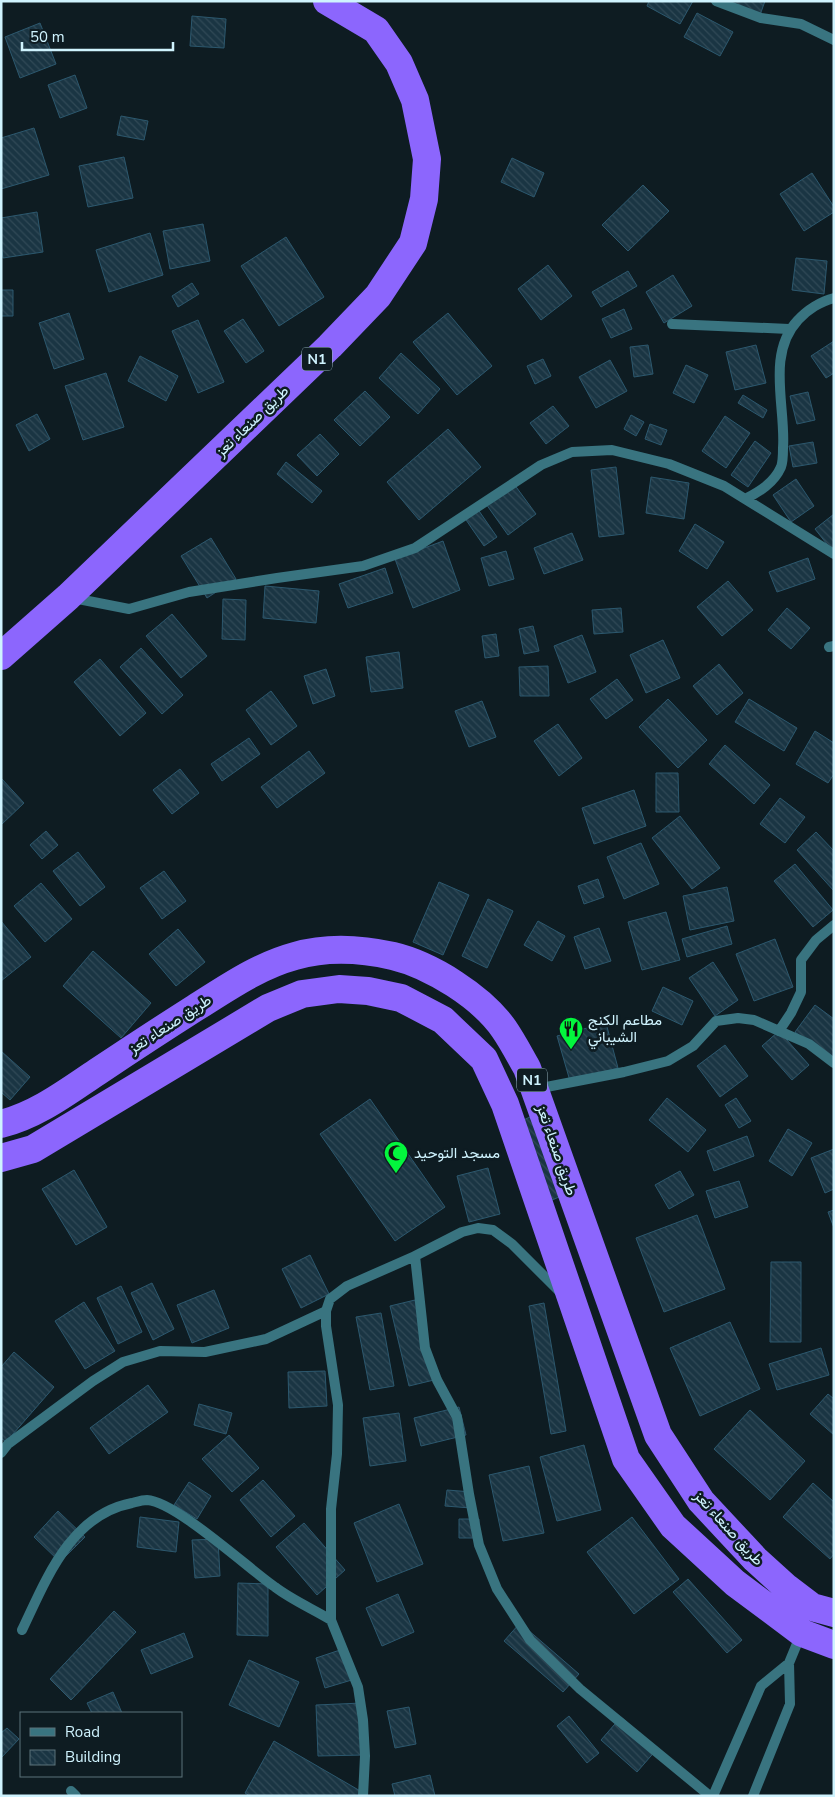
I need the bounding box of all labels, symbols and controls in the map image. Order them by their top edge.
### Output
scale bar [22,20,174,52]
text: 50 m [30,27,65,47]
road number: N1 [302,348,332,370]
street label: طريق صنعاء تعز [210,381,293,462]
street label: طريق صنعاء تعز [124,990,215,1059]
place label: مطاعم الكنج الشيباني [588,1010,662,1050]
restaurant icon: مطاعم الكنج الشيباني [558,1016,584,1050]
road number: N1 [517,1068,547,1092]
street label: طريق صنعاء تعز [532,1101,582,1198]
mosque icon: مسجد التوحيد [383,1140,409,1174]
place label: مسجد التوحيد [414,1143,500,1163]
street label: طريق صنعاء تعز [689,1485,768,1570]
legend [20,1712,182,1777]
text: Road [65,1722,100,1742]
text: Building [65,1747,121,1767]

